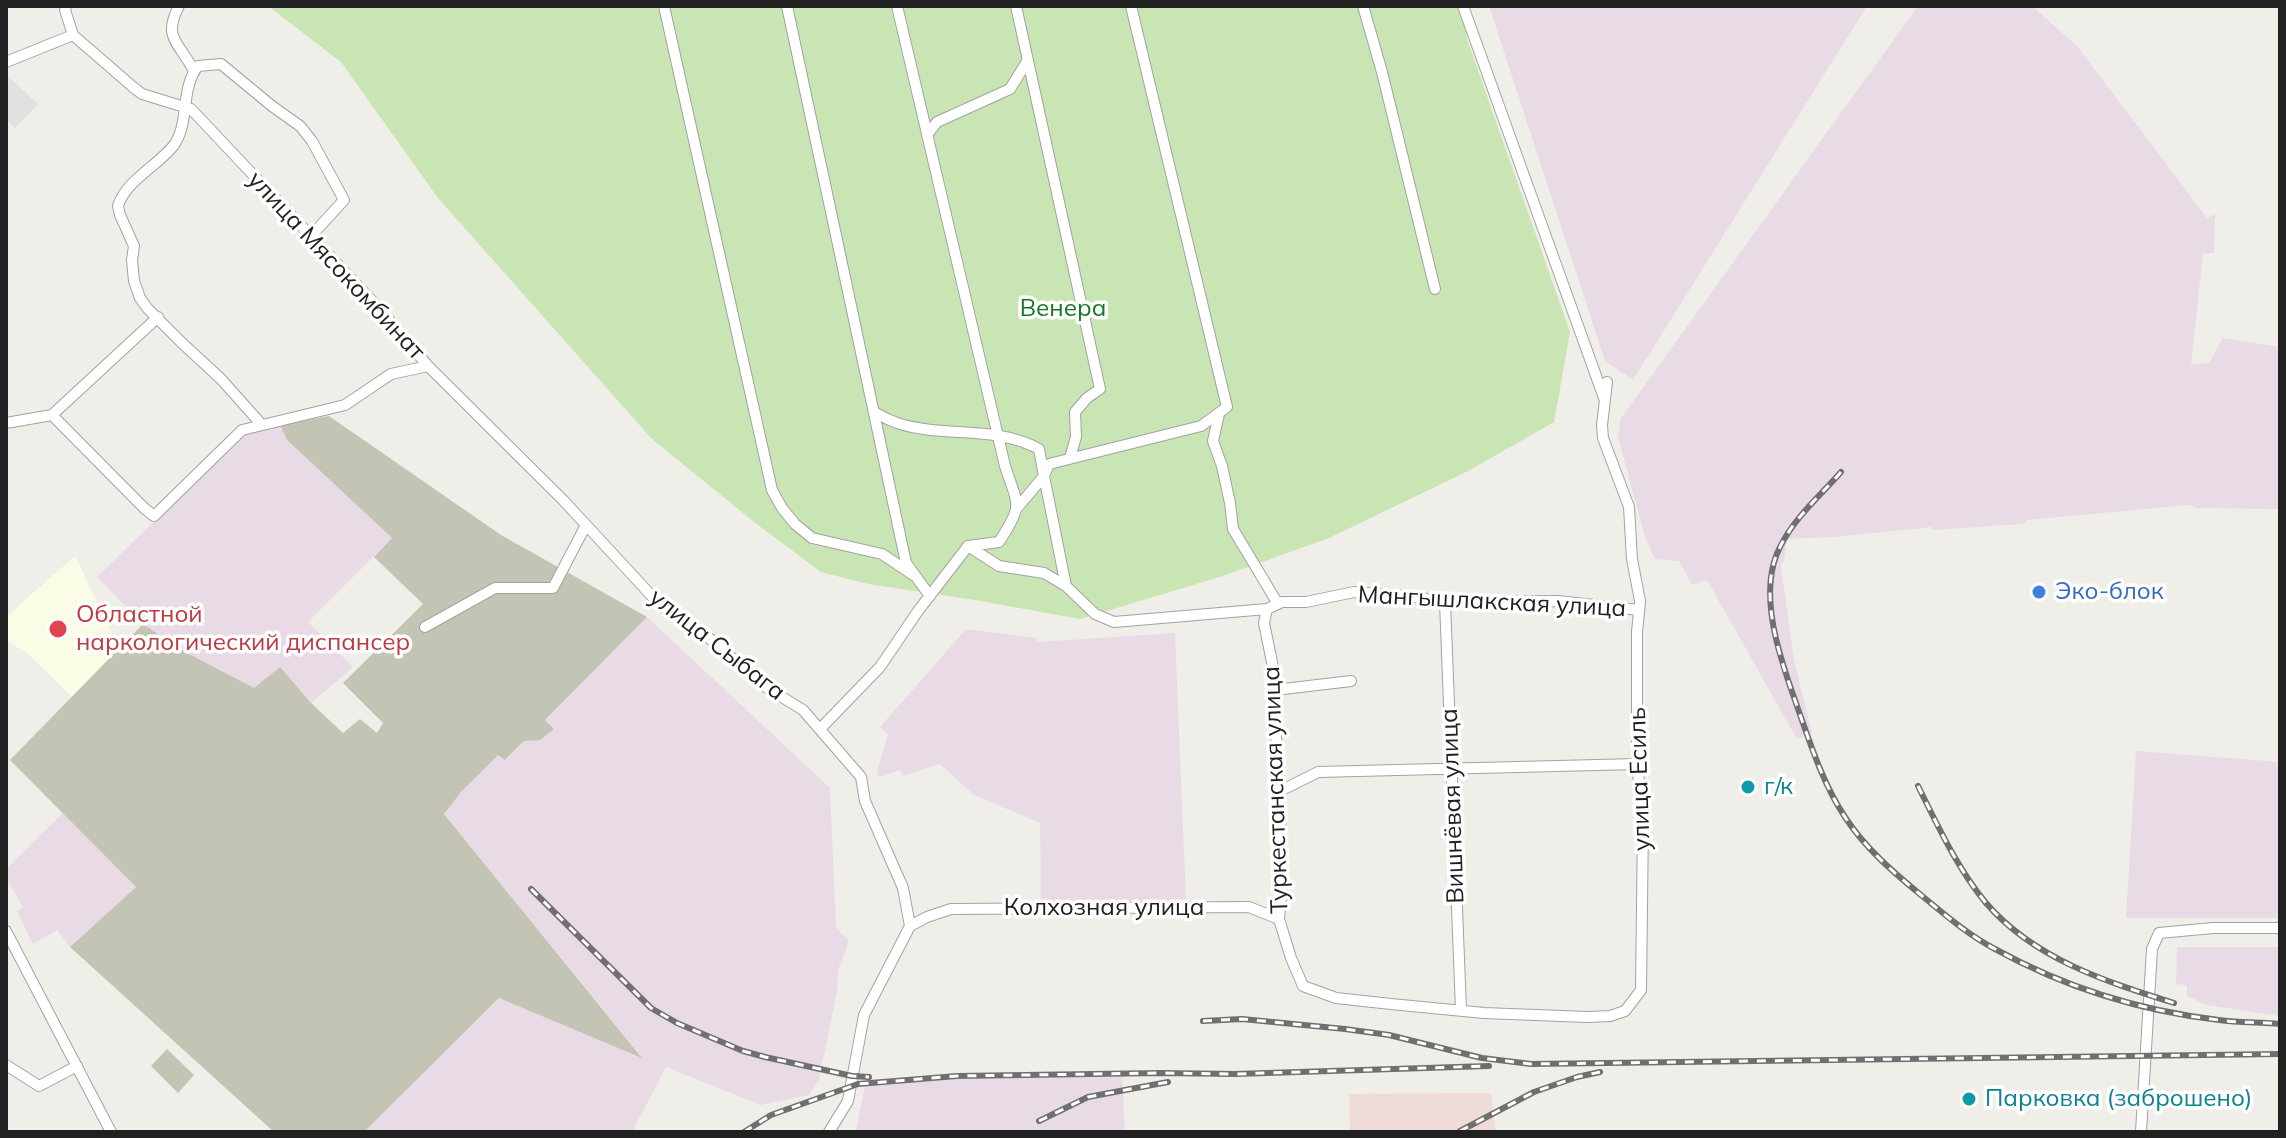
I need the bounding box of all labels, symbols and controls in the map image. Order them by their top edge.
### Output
street label: улица Мясокомбинат [241,166,431,366]
park label: Венера [1020,295,1106,323]
place label: Эко-блок [2055,578,2164,606]
street label: Мангышлакская улица [1357,581,1627,623]
street label: улица Сыбага [643,583,791,707]
marker: Эко-блок [2030,583,2048,601]
place label: Областной наркологический диспансер [76,601,410,657]
marker: Областной наркологический диспансер [47,618,69,640]
street label: Туркестанская улица [1257,666,1295,914]
street label: улица Есиль [1623,707,1657,851]
street label: Вишнёвая улица [1435,708,1471,904]
place label: г/к [1764,773,1793,801]
marker: г/к [1739,778,1757,796]
street label: Колхозная улица [1004,894,1204,922]
place label: Парковка (заброшено) [1985,1085,2252,1113]
marker: Парковка (заброшено) [1960,1090,1978,1108]

